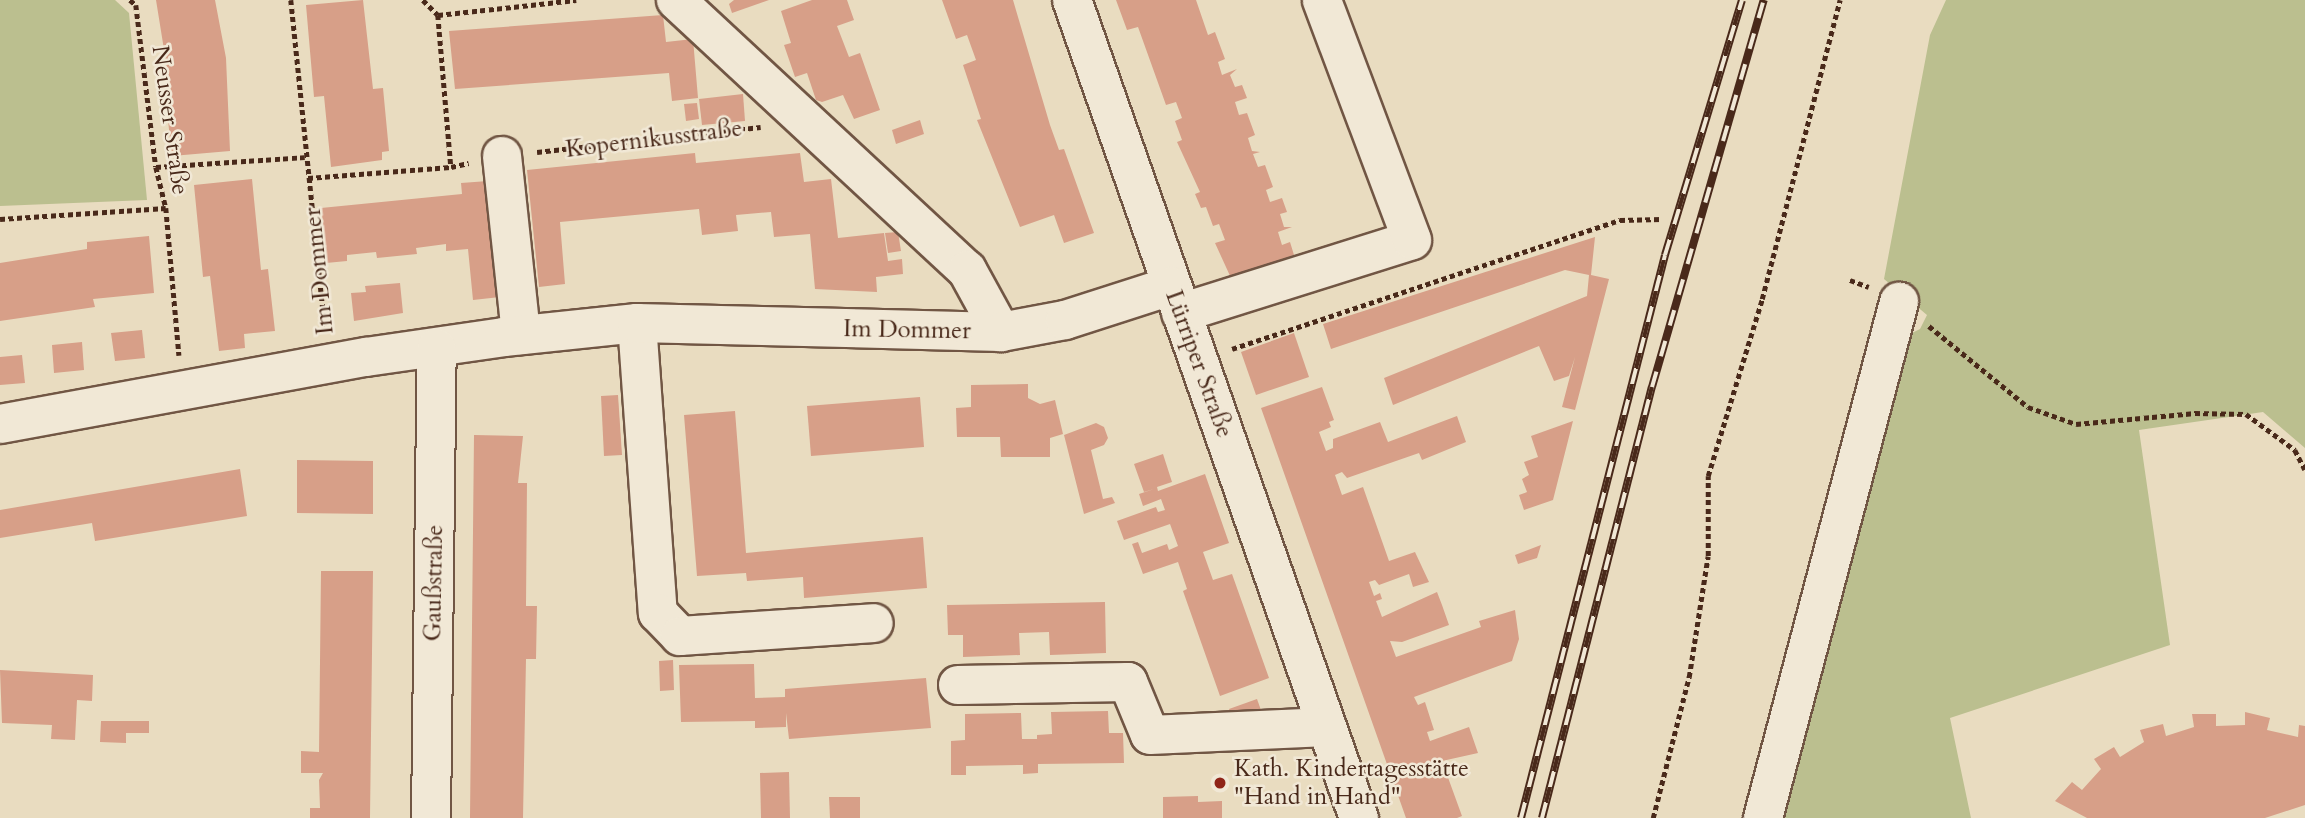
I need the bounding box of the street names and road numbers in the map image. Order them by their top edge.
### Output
street label: Neusser Straße [145,43,195,197]
street label: Kopernikusstraße [564,114,744,164]
street label: Im Dommer [298,206,340,336]
street label: Lürriper Straße [1159,286,1239,442]
street label: Im Dommer [843,314,971,346]
street label: Gaußstraße [419,524,449,642]

